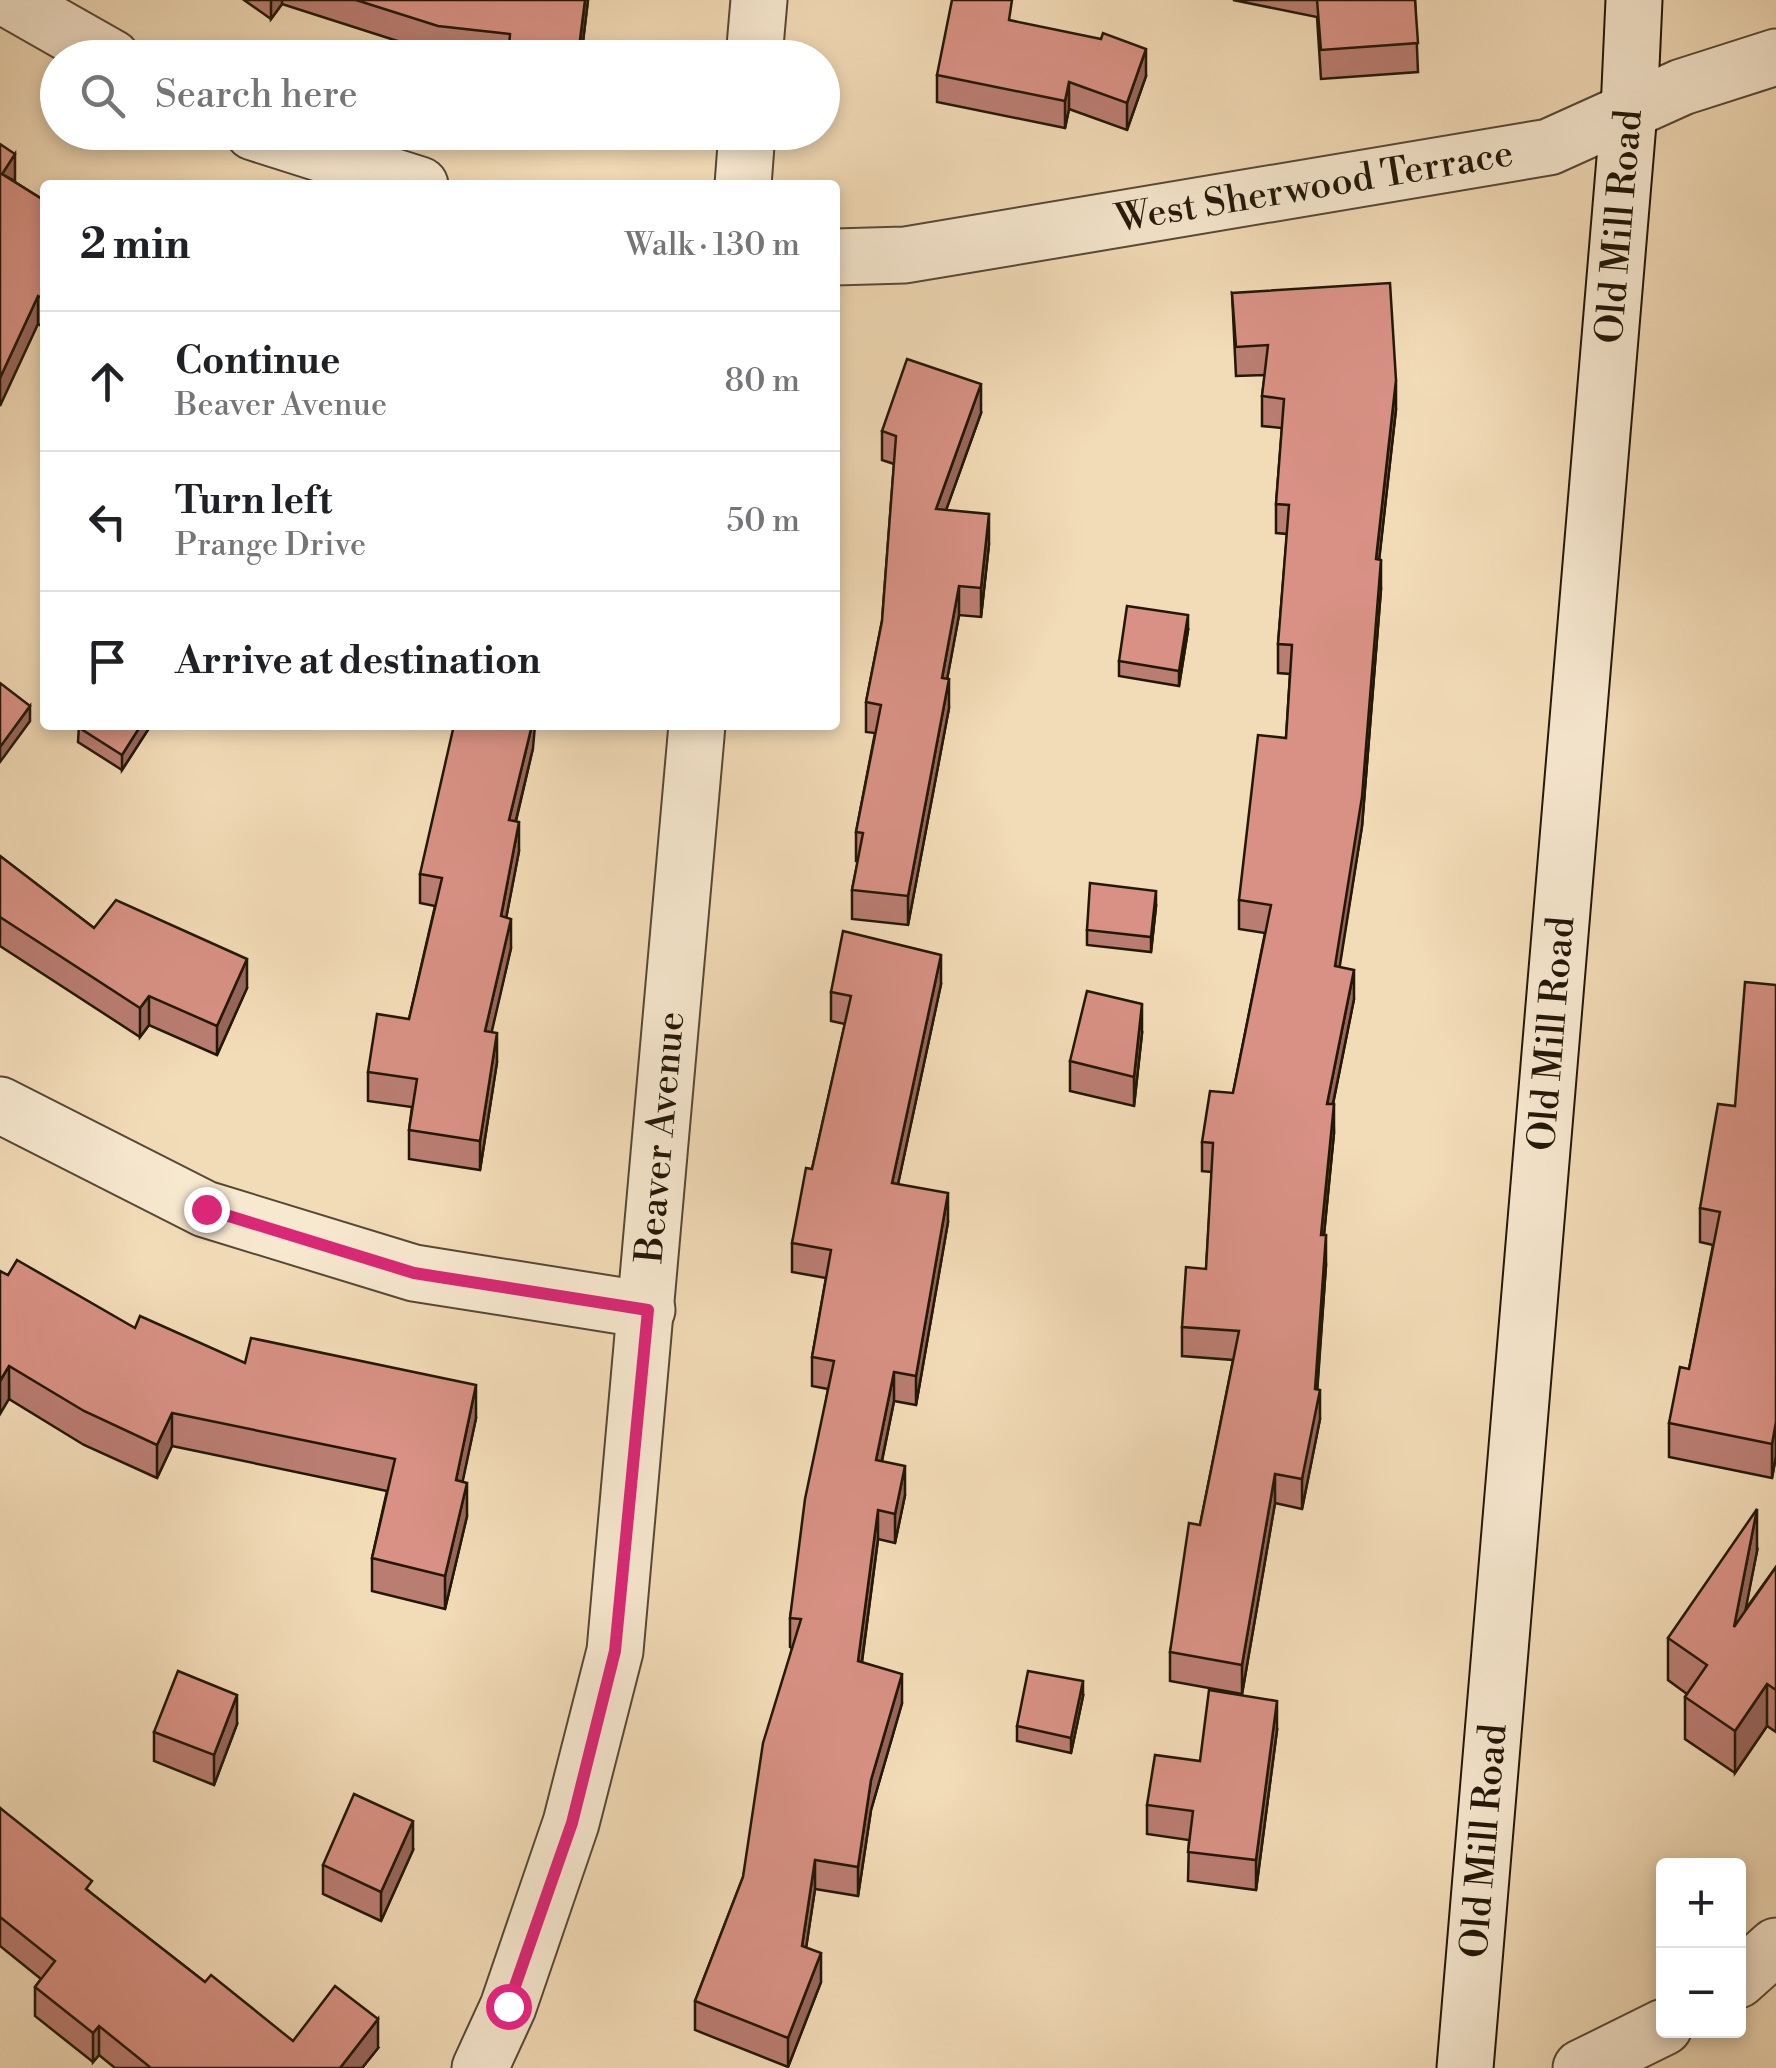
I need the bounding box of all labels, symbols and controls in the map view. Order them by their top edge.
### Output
search box [40,40,840,150]
icon: search [75,68,130,123]
text: Search here [155,72,358,119]
street label: Old Mill Road [1586,107,1653,346]
street label: West Sherwood Terrace [1111,130,1517,243]
text: 2 min [80,219,190,272]
text: Walk · 130 m [625,225,800,265]
text: Continue [175,338,340,385]
icon: ahead [80,354,135,409]
text: 80 m [725,361,800,401]
text: Beaver Avenue [175,385,387,425]
text: Turn left [175,478,332,525]
icon: left [80,494,135,549]
text: 50 m [727,501,800,541]
text: Prange Drive [175,525,366,565]
icon: arrive [80,634,135,689]
text: Arrive at destination [175,638,541,685]
street label: Old Mill Road [1518,914,1585,1153]
street label: Beaver Avenue [626,1010,695,1266]
route end [184,1187,230,1233]
street label: Old Mill Road [1451,1721,1517,1960]
map controls [1656,1858,1746,2038]
button: + [1656,1858,1746,1948]
button: − [1656,1948,1746,2038]
route start [486,1984,532,2030]

